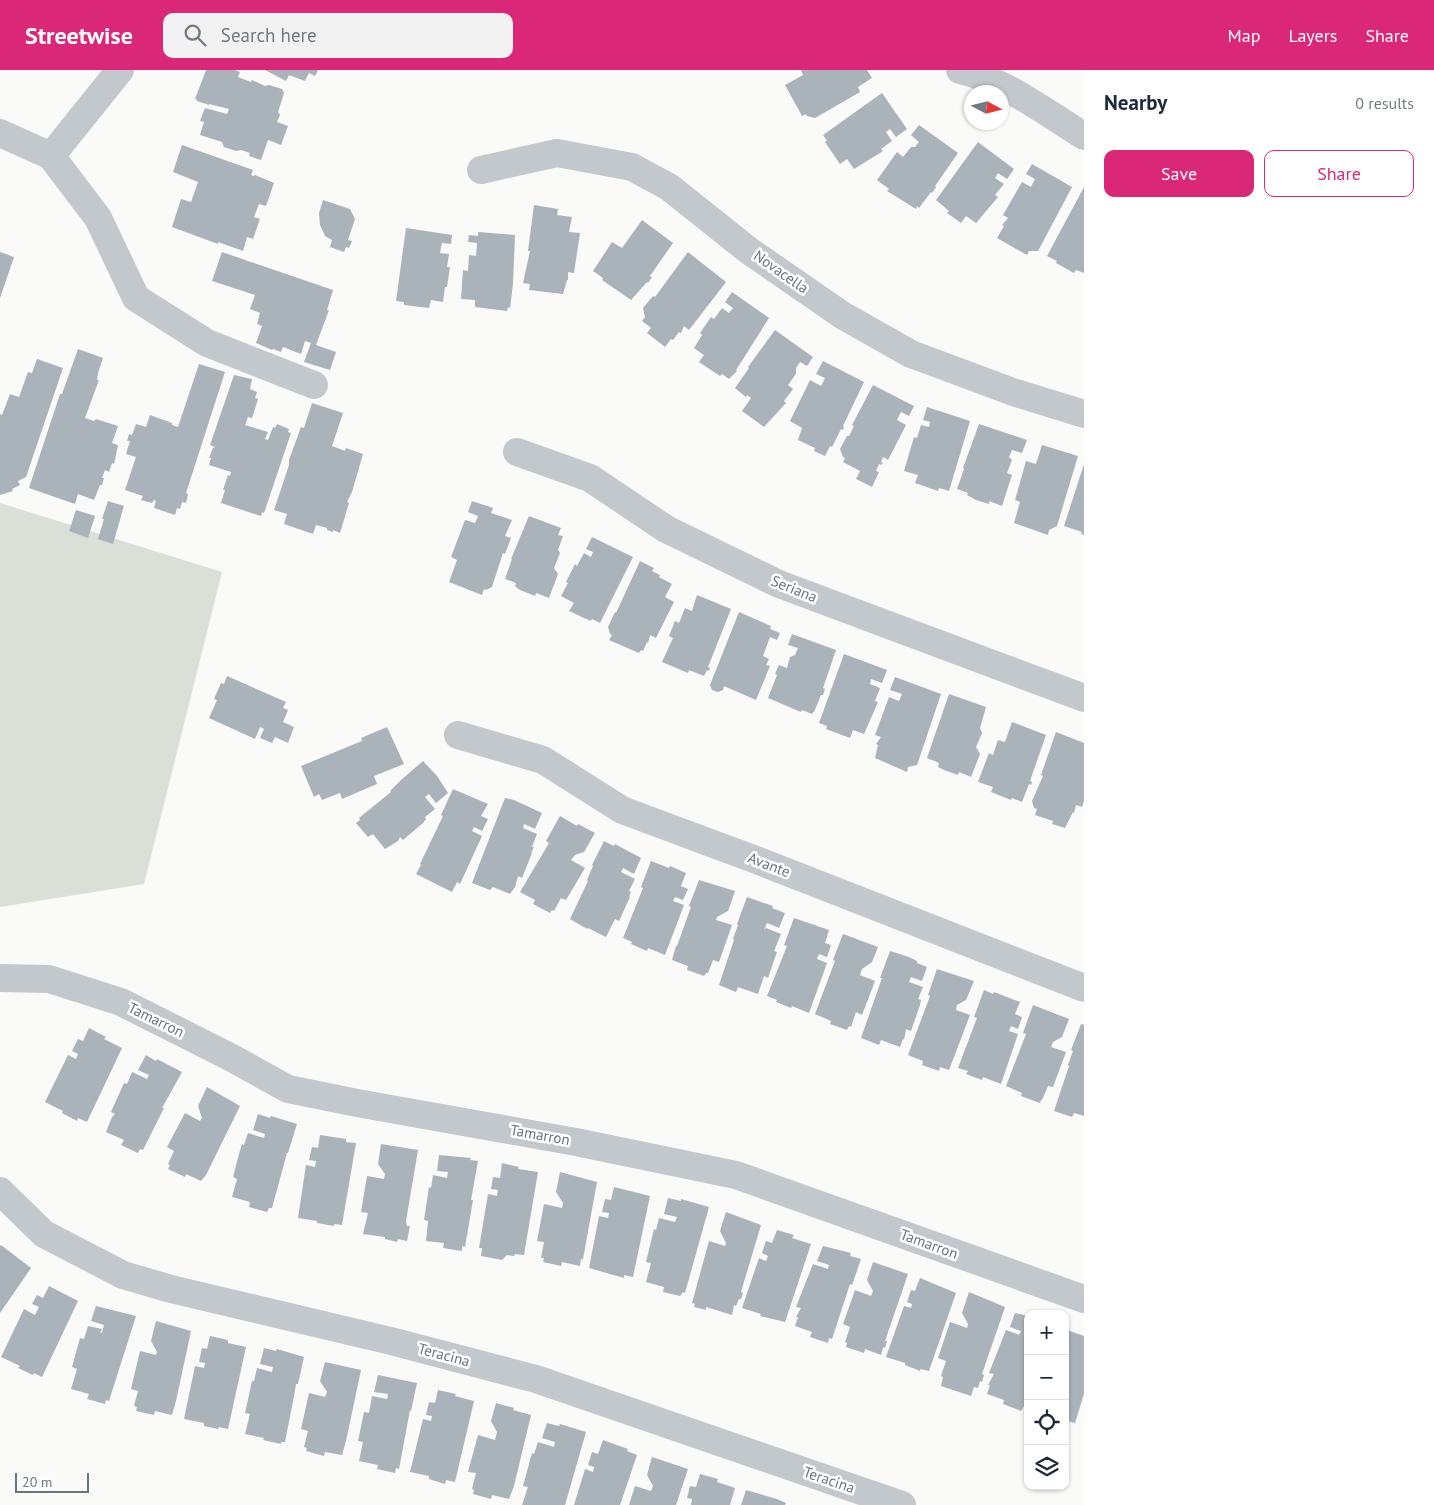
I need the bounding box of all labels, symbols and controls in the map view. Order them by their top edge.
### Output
search box [163,13,513,58]
text: Streetwise [25,20,133,51]
icon: search [181,21,209,49]
text: Search here [221,23,317,47]
text: Map [1228,24,1260,47]
text: Layers [1288,24,1337,47]
text: Share [1365,24,1409,47]
north arrow [964,85,1009,130]
text: Nearby [1104,89,1167,116]
text: 0 results [1355,93,1414,113]
button: Save [1104,150,1254,197]
button: Share [1264,150,1414,197]
street label: Novacella [750,246,812,297]
street label: Seriana [768,571,820,606]
street label: Avante [745,848,793,881]
street label: Tamarron [125,998,187,1041]
street label: Tamarron [509,1120,571,1149]
street label: Tamarron [898,1224,961,1263]
map controls [1024,1310,1069,1490]
button: + [1024,1310,1069,1355]
street label: Teracina [416,1338,472,1371]
button: − [1024,1355,1069,1400]
button: locate [1024,1400,1069,1445]
button: layers [1024,1445,1069,1490]
street label: Teracina [801,1462,857,1497]
scale bar [15,1470,89,1493]
text: 20 m [22,1473,52,1491]

